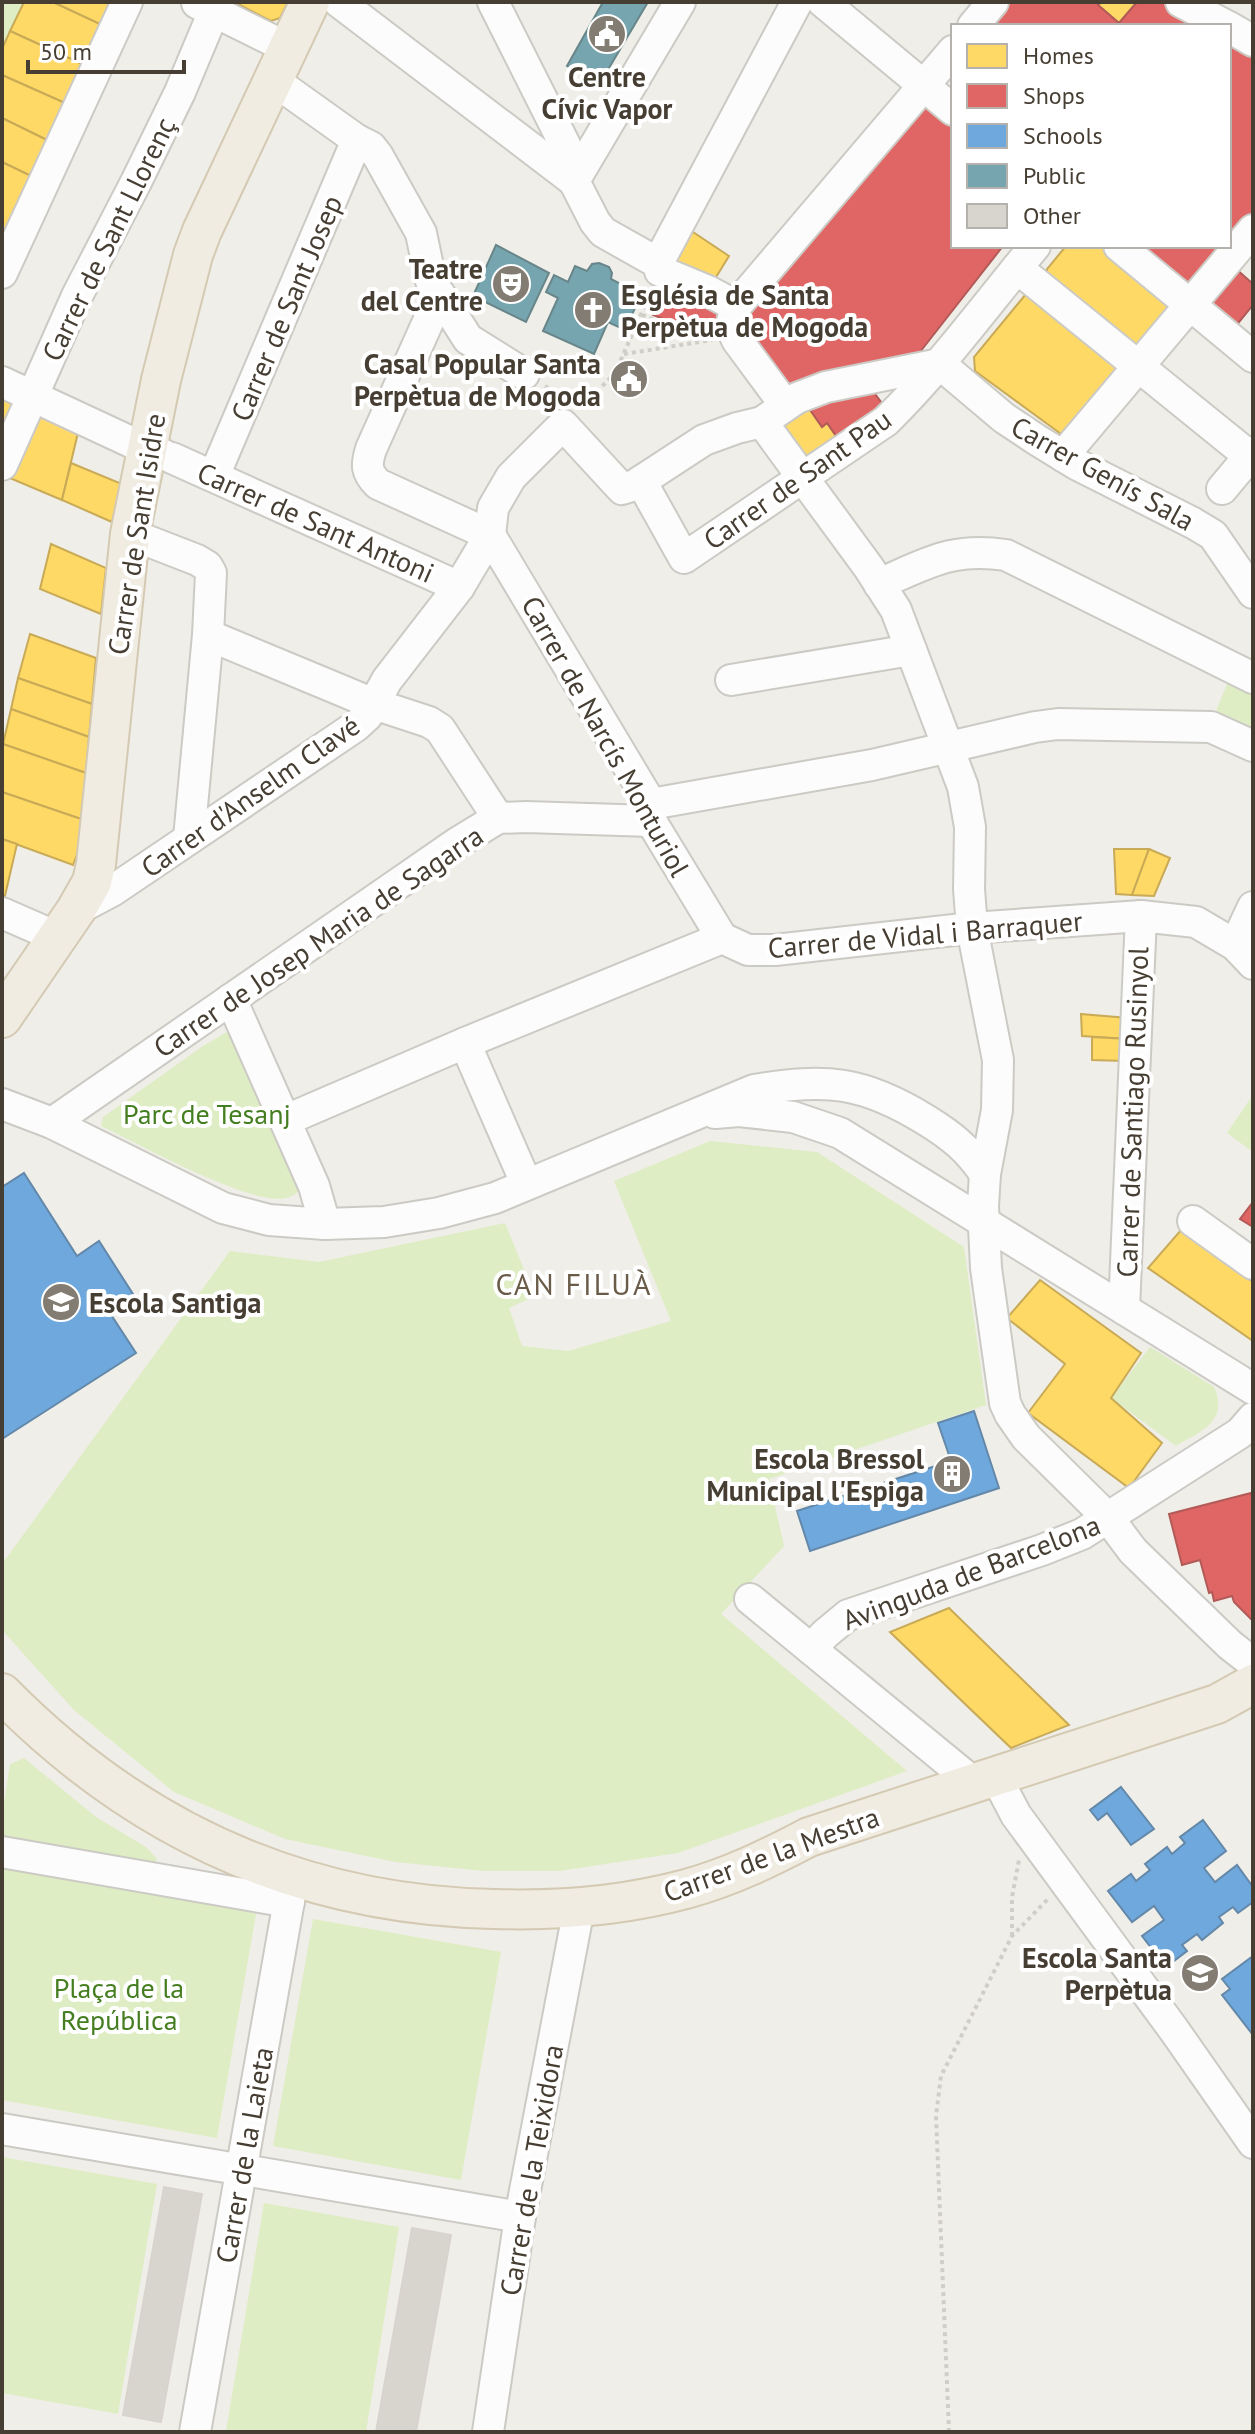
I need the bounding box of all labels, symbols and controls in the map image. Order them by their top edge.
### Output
public building icon: Centre Cívic Vapor [586,13,628,55]
scale bar [28,24,184,74]
legend [951,24,1231,248]
text: 50 m [40,36,92,67]
text: Homes [1023,40,1094,71]
place label: Centre Cívic Vapor [542,58,673,127]
text: Shops [1023,80,1085,111]
street label: Carrer de Sant Llorenç [33,111,183,367]
text: Schools [1023,120,1103,151]
text: Public [1023,160,1086,191]
street label: Carrer de Sant Josep [222,189,350,427]
text: Other [1023,200,1081,231]
place label: Teatre del Centre [361,250,483,319]
theatre icon: Teatre del Centre [490,263,532,305]
place label: Església de Santa Perpètua de Mogoda [621,276,868,345]
church icon: Església de Santa Perpètua de Mogoda [572,289,614,331]
place label: Casal Popular Santa Perpètua de Mogoda [354,345,601,414]
public building icon: Casal Popular Santa Perpètua de Mogoda [608,358,650,400]
street label: Carrer de Sant Pau [696,400,898,558]
street label: Carrer Genís Sala [1005,407,1201,539]
street label: Carrer de Sant Isidre [99,411,173,657]
street label: Carrer de Sant Antoni [192,453,440,591]
street label: Carrer de Narcís Monturiol [513,589,699,883]
street label: Carrer d'Anselm Clavé [133,707,367,885]
street label: Carrer de Josep Maria de Sagarra [146,817,490,1065]
street label: Carrer de Vidal i Barraquer [766,902,1084,966]
street label: Carrer de Santiago Rusinyol [1108,946,1156,1278]
park label: Parc de Tesanj [123,1095,291,1132]
district label: CAN FILUÀ [496,1264,652,1303]
school or university icon: Escola Santiga [40,1281,82,1323]
place label: Escola Santiga [89,1284,262,1321]
place label: Escola Bressol Municipal l'Espiga [706,1440,925,1509]
building icon: Escola Bressol Municipal l'Espiga [931,1453,973,1495]
street label: Avinguda de Barcelona [837,1506,1105,1638]
street label: Carrer de la Mestra [658,1798,884,1910]
place label: Escola Santa Perpètua [1022,1939,1172,2008]
school or university icon: Escola Santa Perpètua [1179,1952,1221,1994]
park label: Plaça de la República [54,1969,184,2038]
street label: Carrer de la Teixidora [491,2042,571,2298]
street label: Carrer de la Laieta [207,2044,281,2266]

